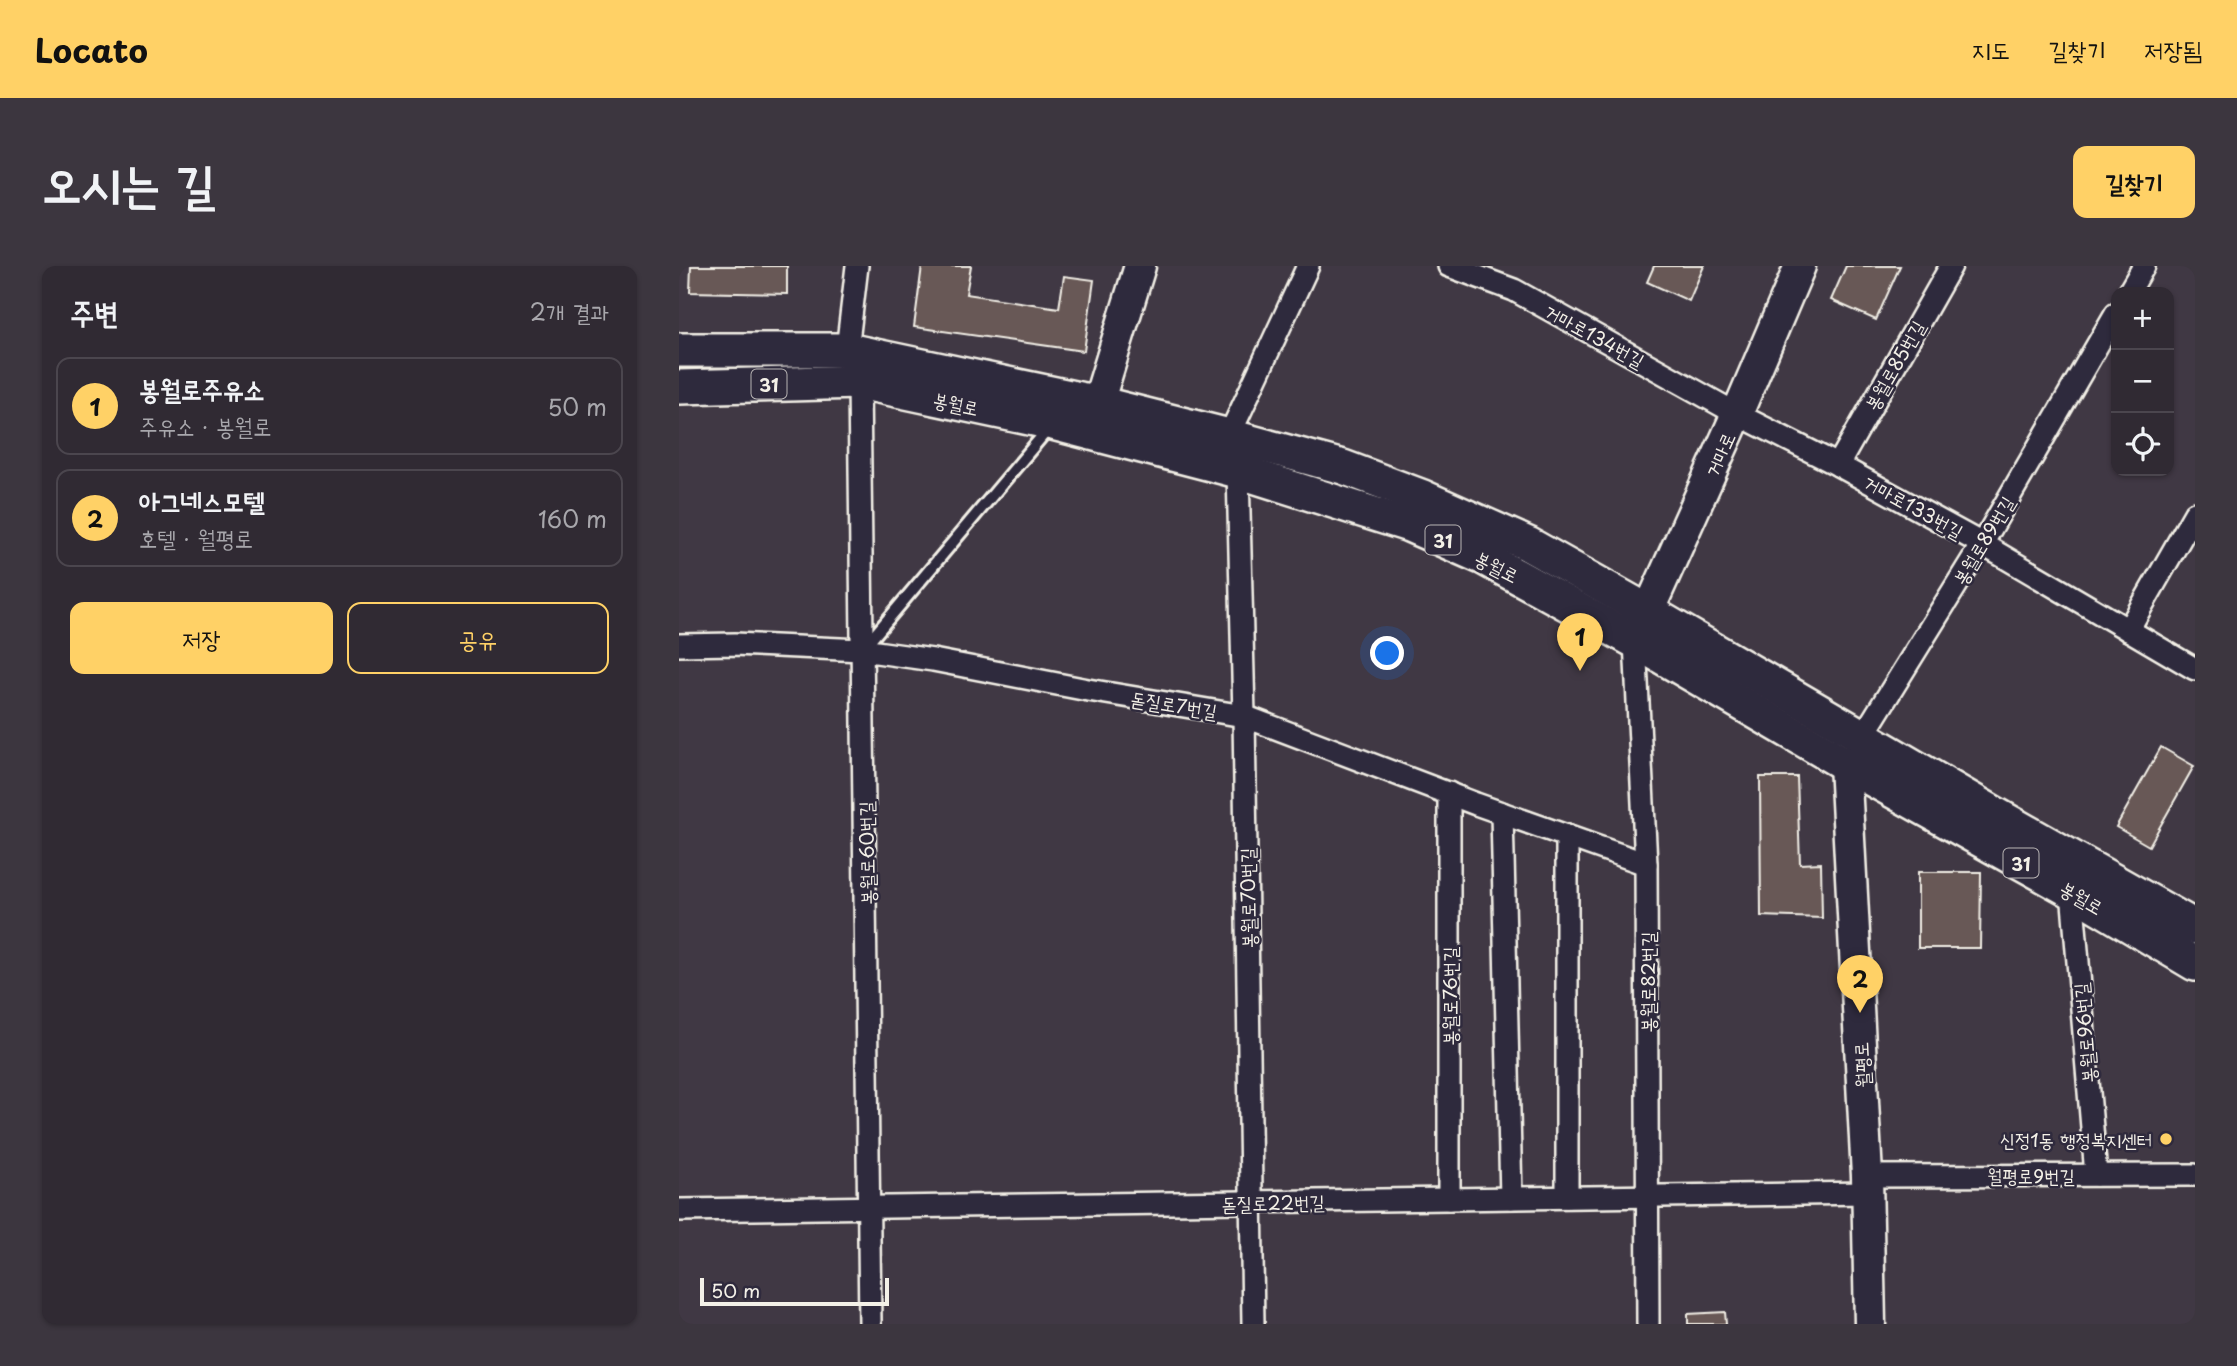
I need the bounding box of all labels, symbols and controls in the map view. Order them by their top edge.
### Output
text: Locato [35,24,148,74]
text: 지도 [1972,31,2010,67]
text: 길찾기 [2048,31,2106,67]
text: 저장됨 [2144,31,2202,67]
text: 오시는 길 [42,145,215,219]
button: 길찾기 [2073,146,2195,218]
map controls [2111,287,2174,476]
button: + [2111,287,2174,350]
text: 주변 [70,289,118,334]
text: 2개 결과 [530,294,609,329]
street label: 거마로134번길 [1540,296,1650,374]
street label: 봉월로85번길 [1857,315,1931,415]
button: − [2111,350,2174,413]
text: 봉월로주유소 [139,369,265,408]
road number: 31 [751,370,787,398]
street label: 봉월로 [931,385,981,421]
text: 1 [90,389,101,424]
text: 50 m [547,389,607,424]
text: 주유소 · 봉월로 [139,408,272,443]
button: locate [2111,413,2174,476]
street label: 거마로 [1697,427,1741,481]
street label: 거마로133번길 [1859,467,1969,545]
text: 아그네스모텔 [139,481,265,520]
street label: 봉월로89번길 [1945,490,2021,590]
text: 2 [87,501,103,536]
text: 160 m [538,501,607,536]
text: 호텔 · 월평로 [139,520,253,555]
road number: 31 [1425,526,1461,554]
street label: 봉월로 [1470,543,1524,589]
button: 저장 [70,602,333,674]
button: 공유 [347,602,609,674]
pin: 1 [1557,613,1603,671]
your location [1370,636,1404,670]
street label: 돋질로7번길 [1129,683,1219,725]
street label: 봉월로60번길 [851,801,881,905]
street label: 봉월로70번길 [1232,847,1262,949]
road number: 31 [2003,848,2039,878]
street label: 봉월로 [2055,873,2109,921]
street label: 봉월로82번길 [1633,931,1661,1033]
street label: 봉월로76번길 [1435,946,1463,1046]
pin: 2 [1837,955,1883,1013]
street label: 봉월로96번길 [2066,982,2102,1084]
street label: 월평로 [1846,1041,1876,1089]
place label: 신정1동 행정복지센터 [2000,1125,2152,1153]
marker: 신정1동 행정복지센터 [2158,1131,2174,1147]
street label: 월평로9번길 [1987,1161,2075,1189]
street label: 돋질로22번길 [1221,1187,1325,1217]
scale bar [700,1275,889,1307]
text: 50 m [711,1276,760,1304]

